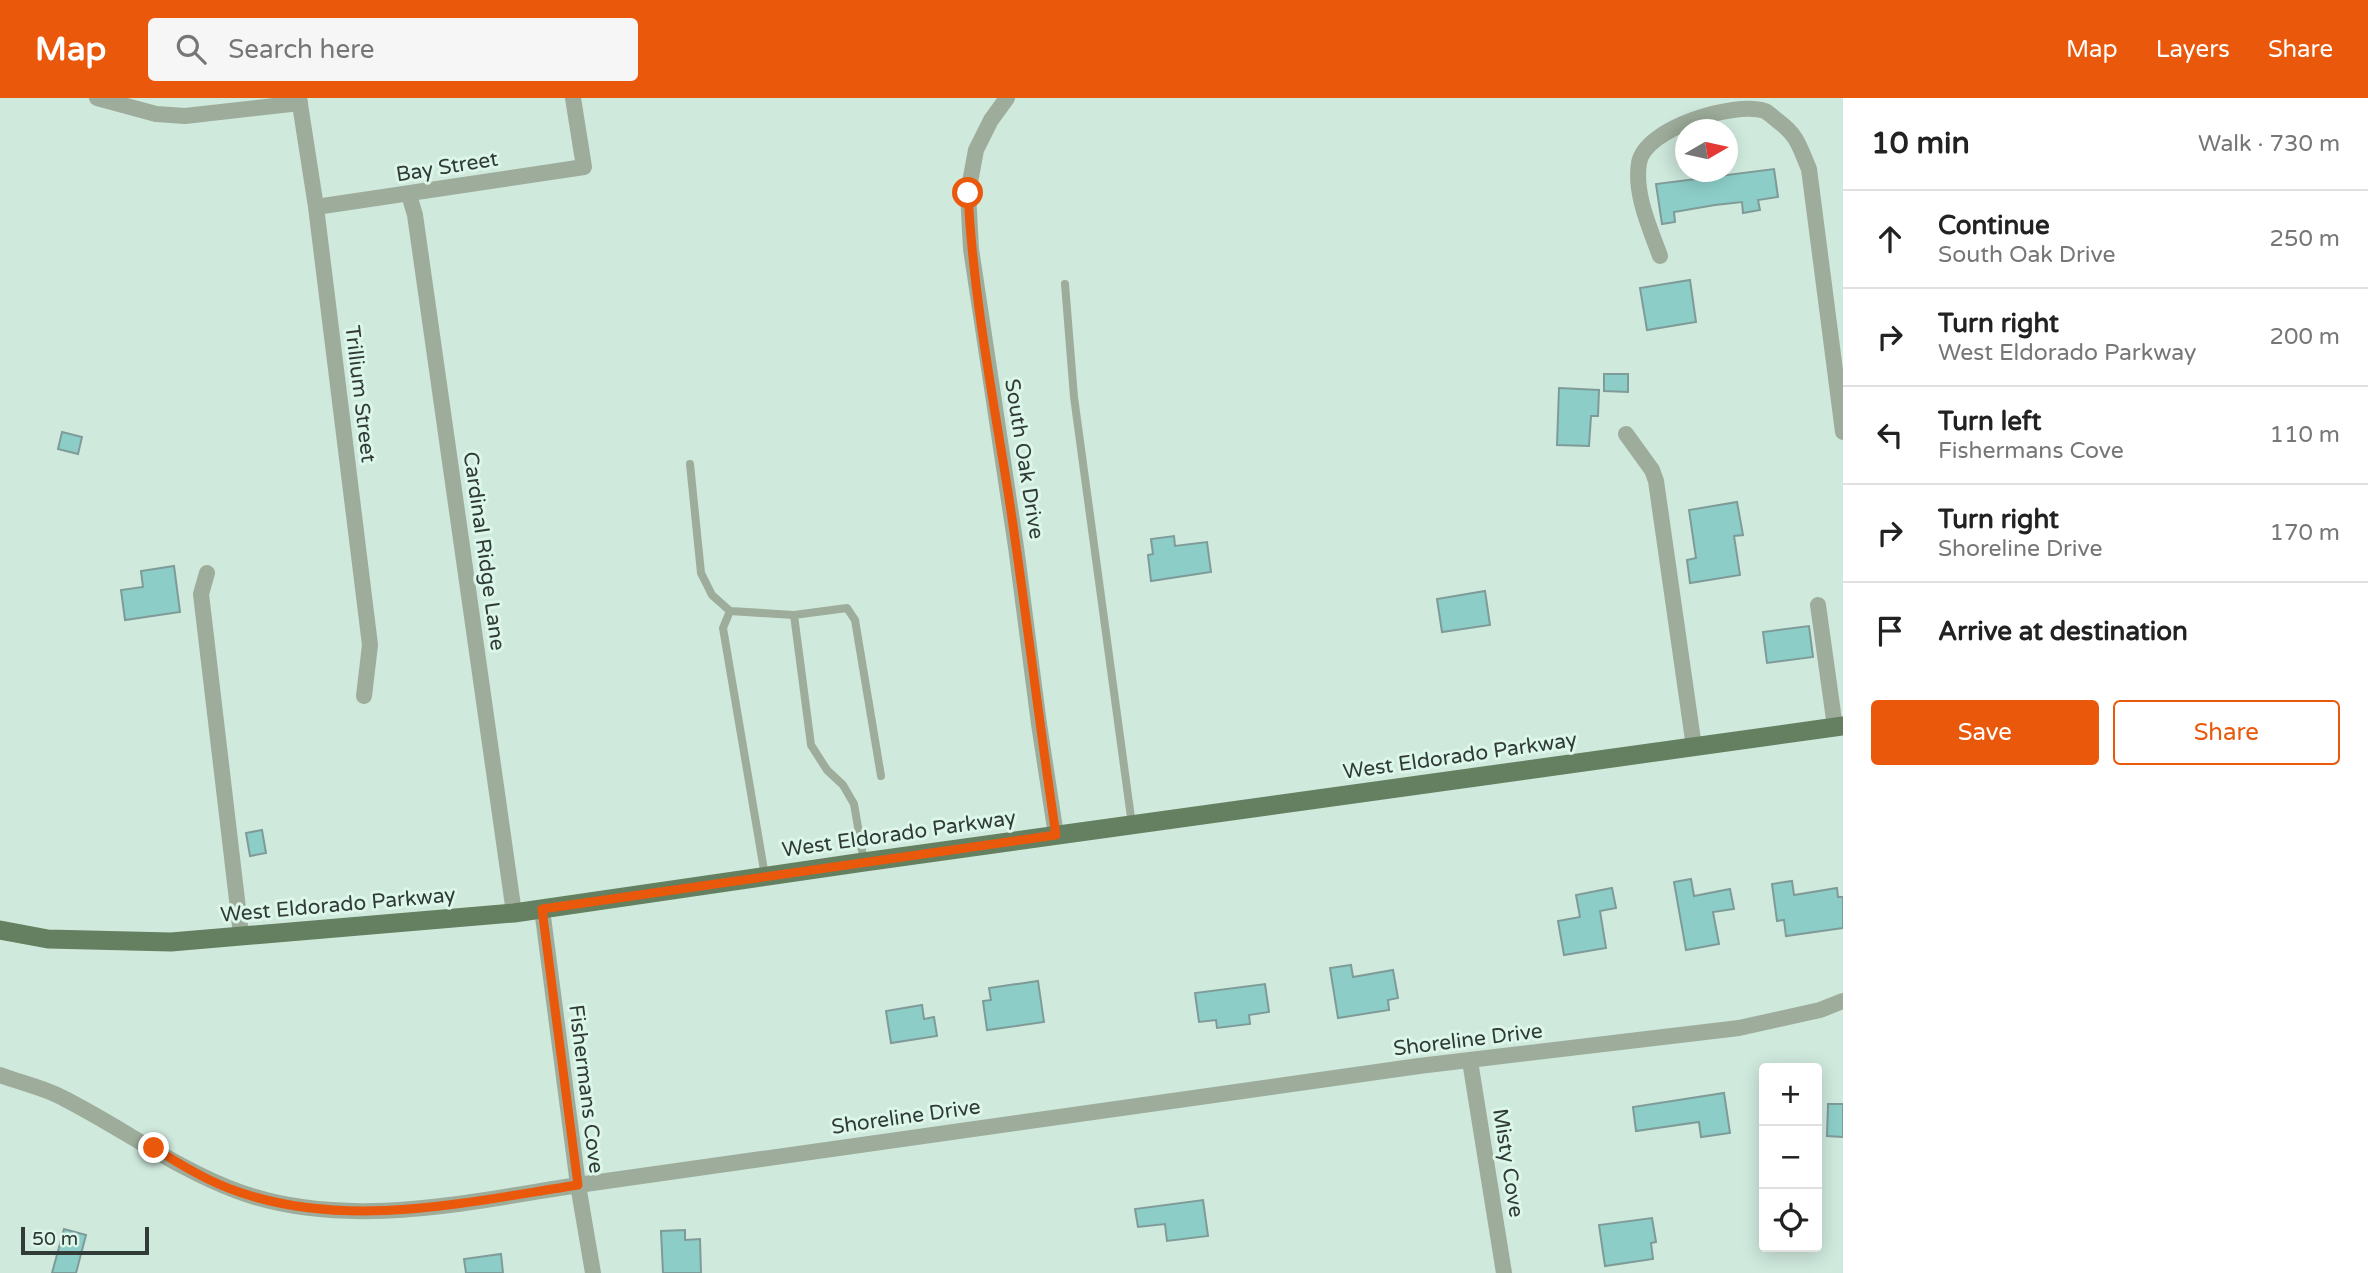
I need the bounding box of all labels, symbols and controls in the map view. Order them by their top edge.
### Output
search box [148,18,638,81]
text: Map [35,30,106,69]
icon: search [172,30,210,68]
text: Search here [228,34,374,65]
text: Map [2066,35,2118,64]
text: Layers [2156,35,2230,64]
text: Share [2268,35,2333,64]
north arrow [1675,119,1738,182]
text: 10 min [1871,125,1970,162]
text: Walk · 730 m [2198,130,2340,158]
street label: Bay Street [394,147,500,187]
route start [952,177,983,208]
text: Continue [1938,210,2050,241]
icon: ahead [1871,220,1909,258]
text: 250 m [2270,225,2340,253]
text: South Oak Drive [1938,241,2115,269]
text: Turn right [1938,308,2059,339]
icon: right [1871,318,1909,356]
text: 200 m [2270,323,2340,351]
street label: Trillium Street [339,324,381,464]
text: West Eldorado Parkway [1938,339,2196,367]
street label: South Oak Drive [999,377,1049,541]
text: Turn left [1938,406,2041,437]
icon: left [1871,416,1909,454]
text: 110 m [2270,421,2340,449]
text: Fishermans Cove [1938,437,2124,465]
street label: Cardinal Ridge Lane [458,450,510,652]
text: Turn right [1938,504,2059,535]
icon: right [1871,514,1909,552]
text: 170 m [2270,519,2340,547]
text: Shoreline Drive [1938,535,2103,563]
icon: arrive [1871,612,1909,650]
text: Arrive at destination [1938,616,2188,647]
button: Save [1871,700,2099,765]
button: Share [2113,700,2340,765]
street label: West Eldorado Parkway [1341,727,1579,785]
street label: West Eldorado Parkway [780,805,1018,863]
street label: West Eldorado Parkway [219,882,457,928]
street label: Fishermans Cove [563,1003,609,1175]
street label: Shoreline Drive [1392,1018,1544,1062]
map controls [1759,1063,1822,1252]
button: + [1759,1063,1822,1126]
street label: Shoreline Drive [830,1094,982,1140]
street label: Misty Cove [1487,1107,1529,1219]
button: − [1759,1126,1822,1189]
route end [138,1132,169,1163]
button: locate [1759,1189,1822,1252]
scale bar [21,1224,149,1256]
text: 50 m [32,1228,78,1250]

